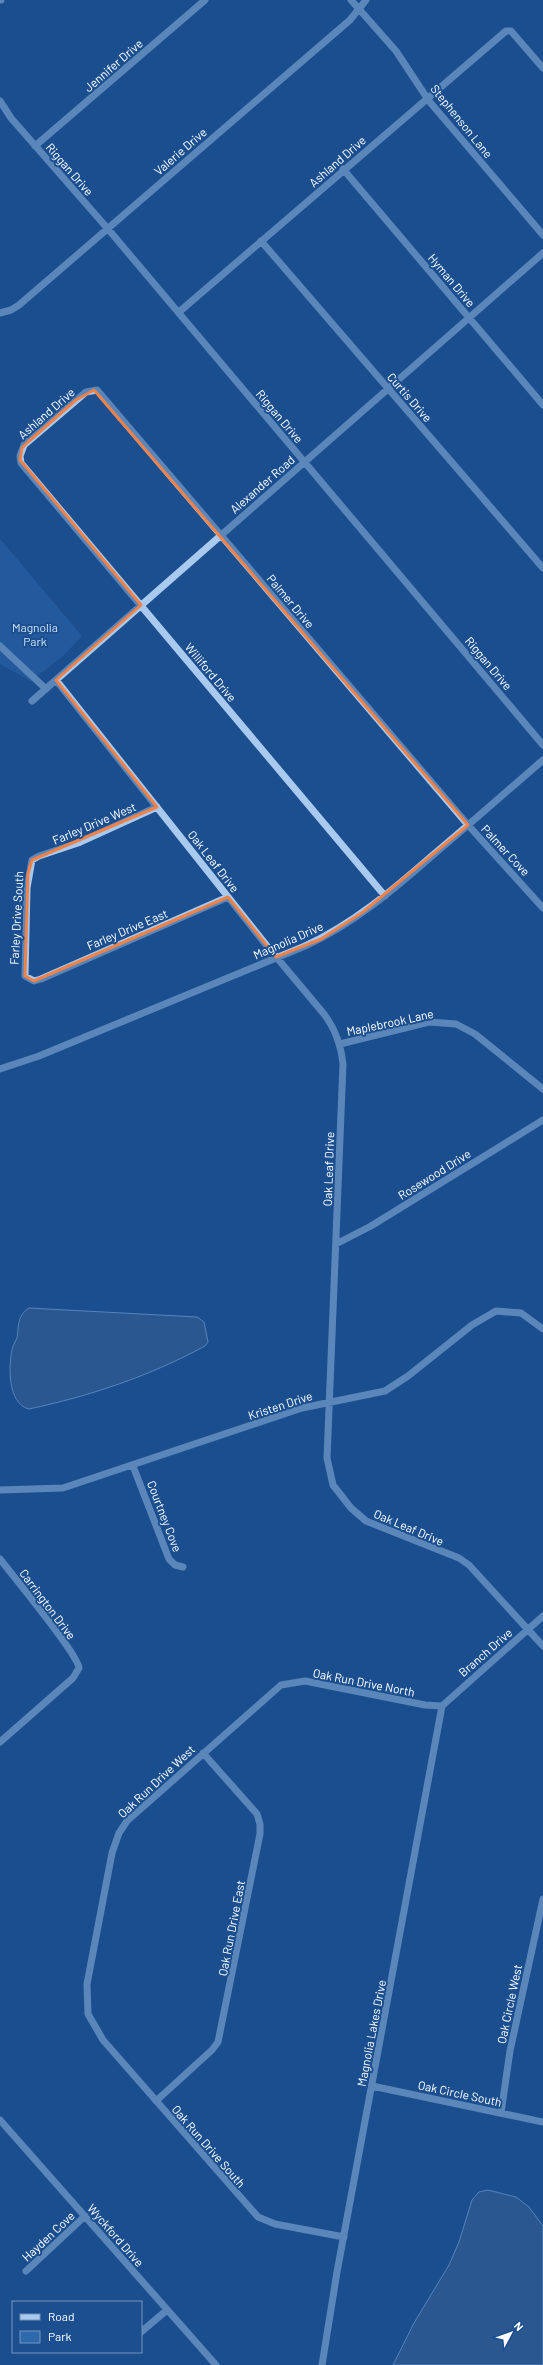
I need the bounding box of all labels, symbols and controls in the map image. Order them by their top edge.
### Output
street label: Jennifer Drive [81,36,145,94]
street label: Stephenson Lane [428,81,496,161]
street label: Valerie Drive [151,124,209,178]
street label: Ashland Drive [306,133,368,189]
street label: Riggan Drive [43,140,97,198]
street label: Hyman Drive [426,251,478,309]
street label: Curtis Drive [385,370,435,424]
street label: Ashland Drive [15,385,77,441]
street label: Riggan Drive [254,387,306,445]
street label: Alexander Road [227,452,297,516]
street label: Palmer Drive [265,571,317,631]
park label: Magnolia Park [12,620,58,648]
street label: Riggan Drive [463,634,515,692]
street label: Williford Drive [182,640,240,704]
street label: Farley Drive West [50,799,138,847]
street label: Palmer Cove [479,822,533,878]
street label: Oak Leaf Drive [186,827,242,895]
street label: Farley Drive South [7,871,25,965]
street label: Farley Drive East [84,906,170,952]
street label: Magnolia Drive [251,918,325,962]
street label: Maplebrook Lane [345,1006,435,1038]
street label: Oak Leaf Drive [320,1131,336,1207]
street label: Rosewood Drive [395,1146,473,1202]
street label: Kristen Drive [246,1388,314,1422]
street label: Courtney Cove [145,1478,185,1554]
street label: Oak Leaf Drive [372,1506,446,1548]
street label: Carrington Drive [17,1566,79,1642]
street label: Branch Drive [455,1625,515,1679]
street label: Oak Run Drive North [312,1665,416,1699]
street label: Oak Run Drive West [115,1742,197,1820]
street label: Oak Run Drive East [215,1879,247,1977]
street label: Oak Circle West [494,1963,524,2045]
street label: Magnolia Lakes Drive [354,1978,388,2088]
street label: Oak Circle South [417,2077,503,2109]
street label: Oak Run Drive South [169,2102,249,2190]
street label: Wyckford Drive [85,2201,147,2269]
street label: Hayden Cove [19,2208,77,2264]
legend [12,2301,142,2353]
text: Road [48,2309,75,2323]
north arrow [491,2313,531,2353]
text: N [512,2319,526,2333]
text: Park [48,2329,72,2343]

